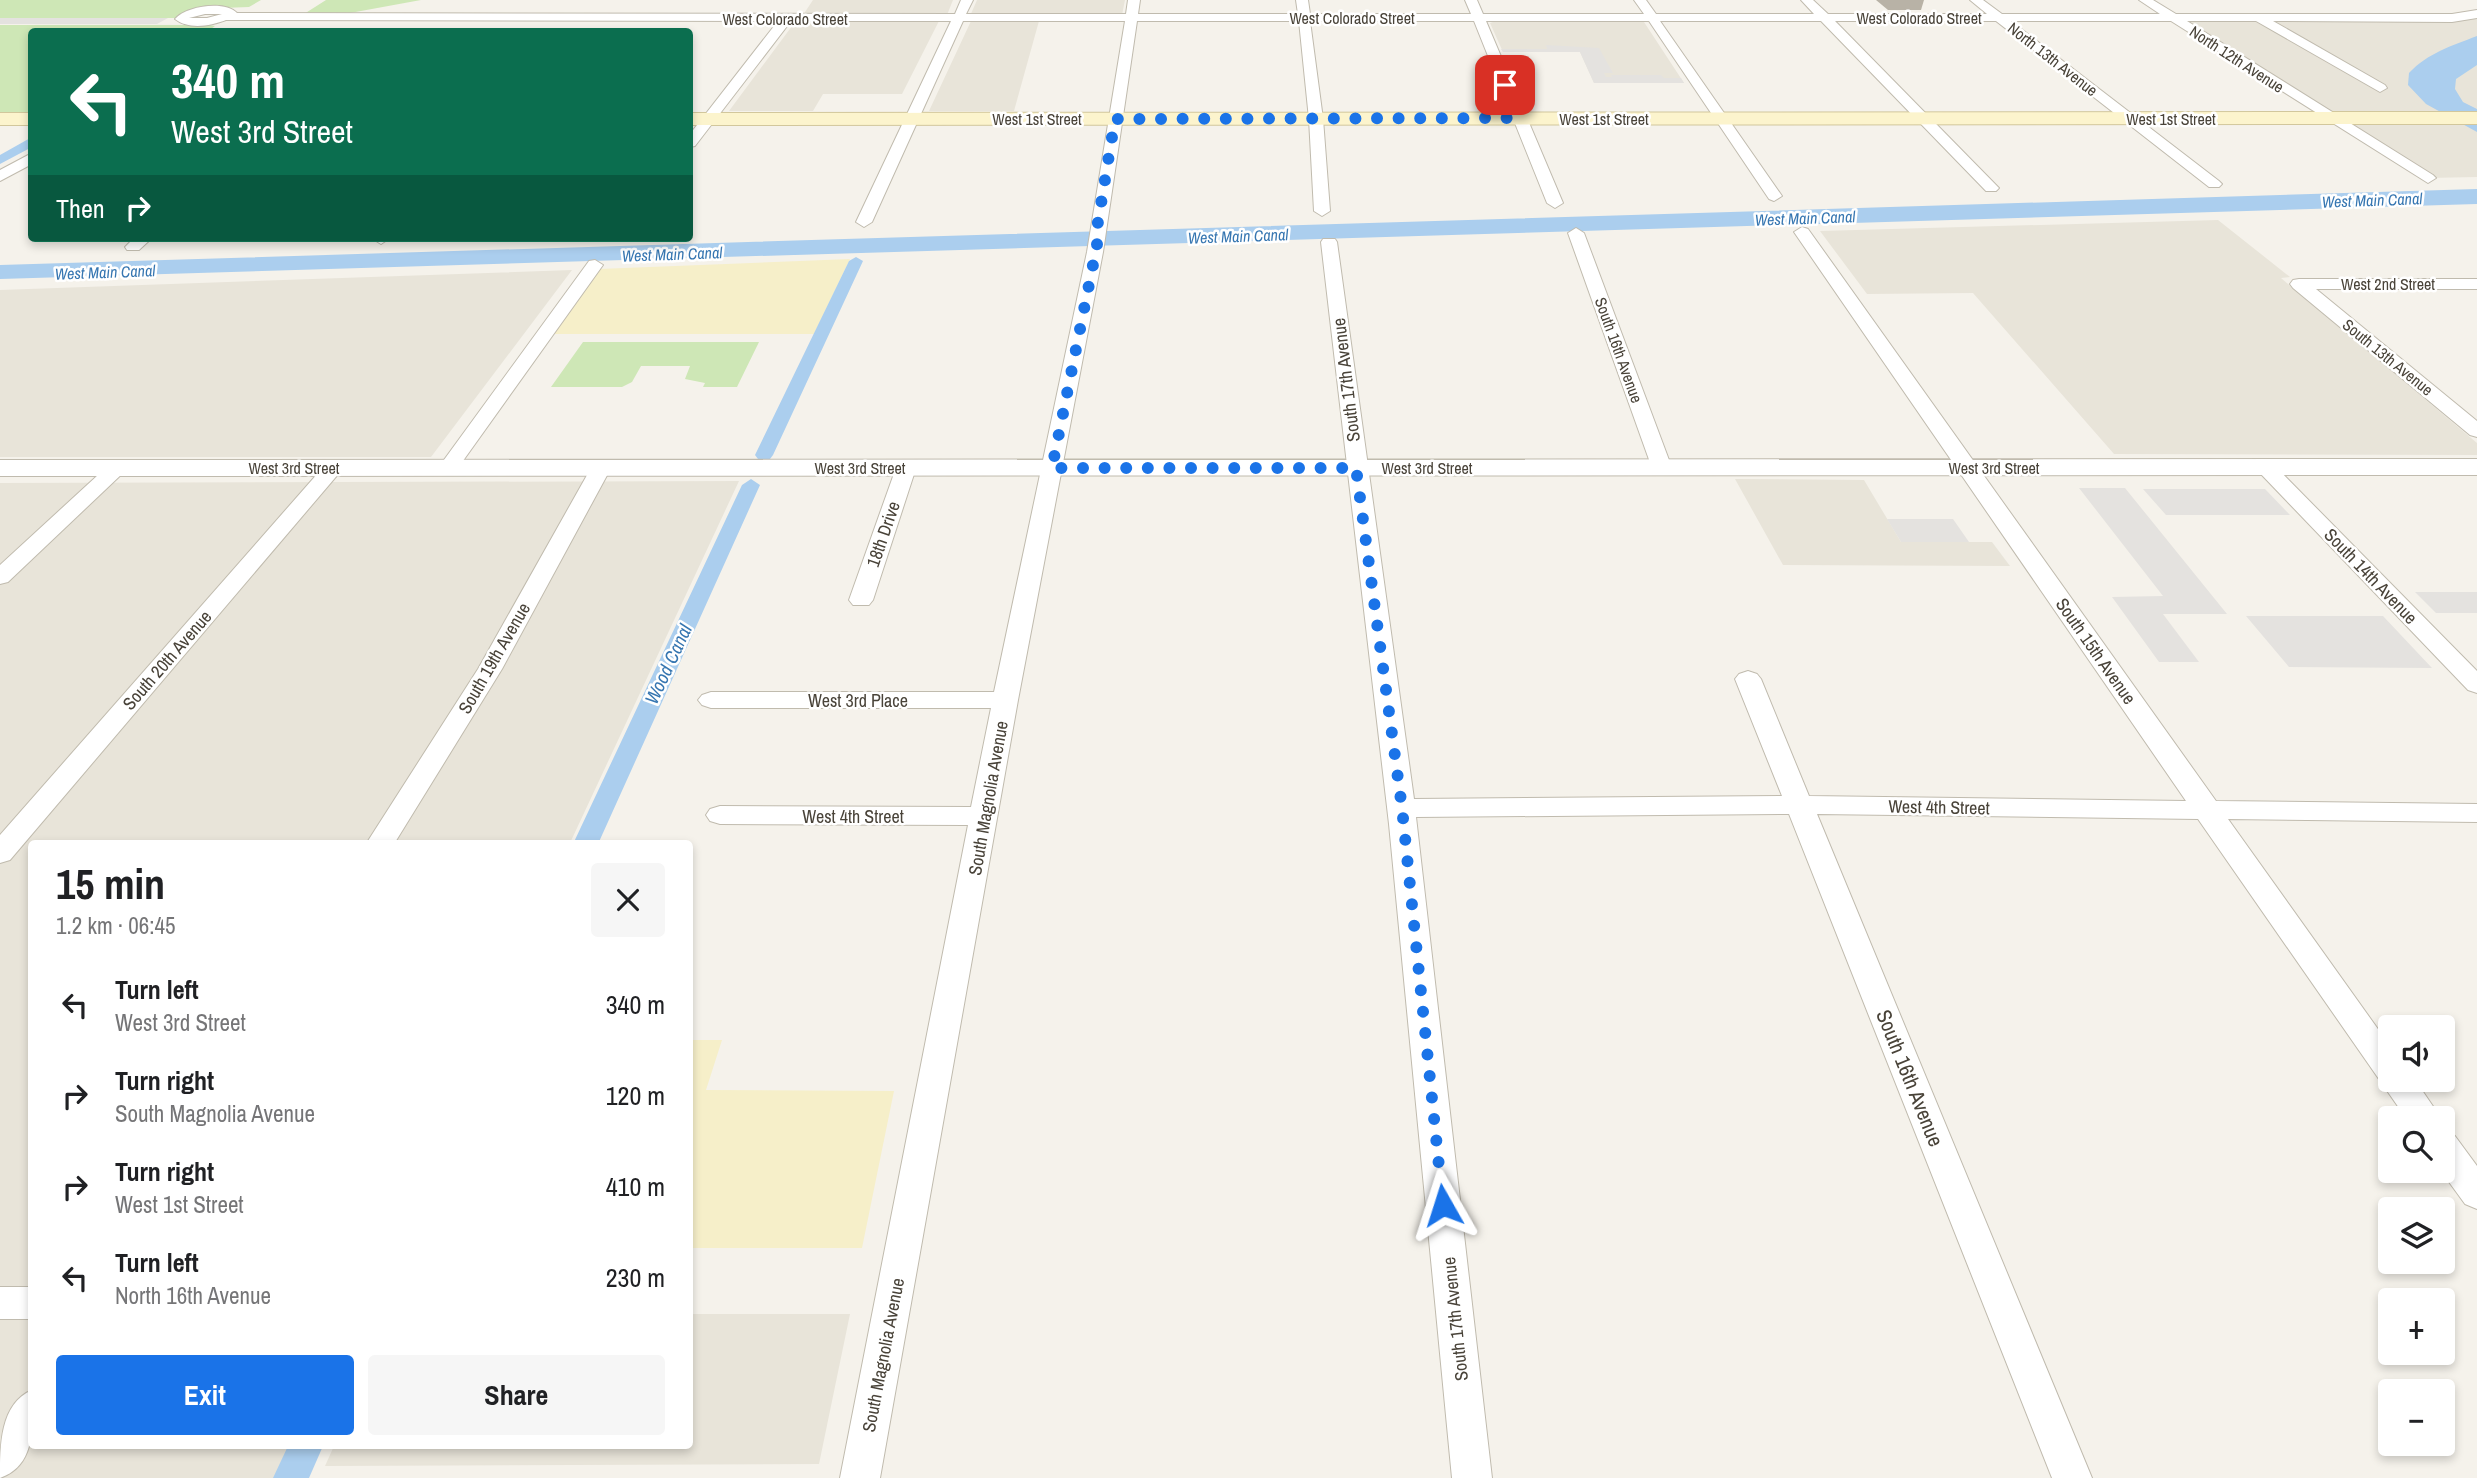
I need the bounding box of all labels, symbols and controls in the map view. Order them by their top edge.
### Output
street label: West Colorado Street [1289,7,1415,29]
street label: West Colorado Street [1856,7,1982,29]
street label: West Colorado Street [722,8,848,30]
street label: North 13th Avenue [2003,17,2103,101]
street label: North 12th Avenue [2186,20,2288,98]
text: 340 m [171,47,285,113]
pin [1475,55,1535,115]
icon: left [56,56,147,147]
icon: arrive [1486,66,1524,104]
street label: West 1st Street [992,108,1082,130]
street label: West 1st Street [1559,108,1649,130]
street label: West 1st Street [2126,108,2216,130]
text: West 3rd Street [171,110,353,153]
water label: West Main Canal [2321,187,2424,213]
icon: right [119,189,157,227]
text: Then [56,191,105,226]
water label: West Main Canal [1754,205,1857,231]
water label: West Main Canal [1187,223,1290,249]
water label: West Main Canal [621,241,724,267]
water label: West Main Canal [54,259,157,285]
street label: West 2nd Street [2341,273,2435,295]
street label: South 16th Avenue [1590,294,1648,406]
street label: South 13th Avenue [2338,314,2438,400]
street label: South 17th Avenue [1326,317,1366,443]
street label: West 3rd Street [249,457,340,479]
street label: West 3rd Street [815,457,906,479]
street label: West 3rd Street [1382,457,1473,479]
street label: West 3rd Street [1949,457,2040,479]
street label: 18th Drive [860,498,906,570]
street label: South 14th Avenue [2319,523,2423,629]
street label: South 15th Avenue [2050,593,2142,709]
street label: South 19th Avenue [452,598,536,718]
street label: South 20th Avenue [117,605,217,715]
water label: Wood Canal [638,619,698,708]
street label: West 3rd Place [808,688,908,713]
street label: South Magnolia Avenue [962,719,1014,877]
street label: West 4th Street [1888,794,1990,820]
street label: West 4th Street [802,804,904,829]
text: 15 min [56,856,165,912]
button: close [591,863,665,937]
text: 1.2 km · 06:45 [56,910,176,941]
text: Turn left [115,972,199,1007]
icon: left [56,986,94,1024]
text: 340 m [606,987,665,1022]
street label: South 16th Avenue [1869,1005,1951,1151]
text: West 3rd Street [115,1007,246,1038]
map controls [2378,1015,2455,1456]
button: sound [2378,1015,2455,1092]
text: Turn right [115,1063,214,1098]
icon: right [56,1077,94,1115]
text: 120 m [606,1078,665,1113]
text: South Magnolia Avenue [115,1098,315,1129]
button: search [2378,1106,2455,1183]
text: Turn right [115,1154,214,1189]
icon: right [56,1168,94,1206]
position arrow [1406,1168,1480,1242]
text: 410 m [606,1169,665,1204]
text: West 1st Street [115,1189,244,1220]
button: layers [2378,1197,2455,1274]
text: Turn left [115,1245,199,1280]
street label: South 17th Avenue [1436,1256,1474,1382]
icon: left [56,1259,94,1297]
text: 230 m [606,1260,665,1295]
street label: South Magnolia Avenue [856,1276,910,1434]
text: North 16th Avenue [115,1280,271,1311]
button: + [2378,1288,2455,1365]
button: Exit [56,1355,354,1435]
button: Share [368,1355,665,1435]
button: − [2378,1379,2455,1456]

